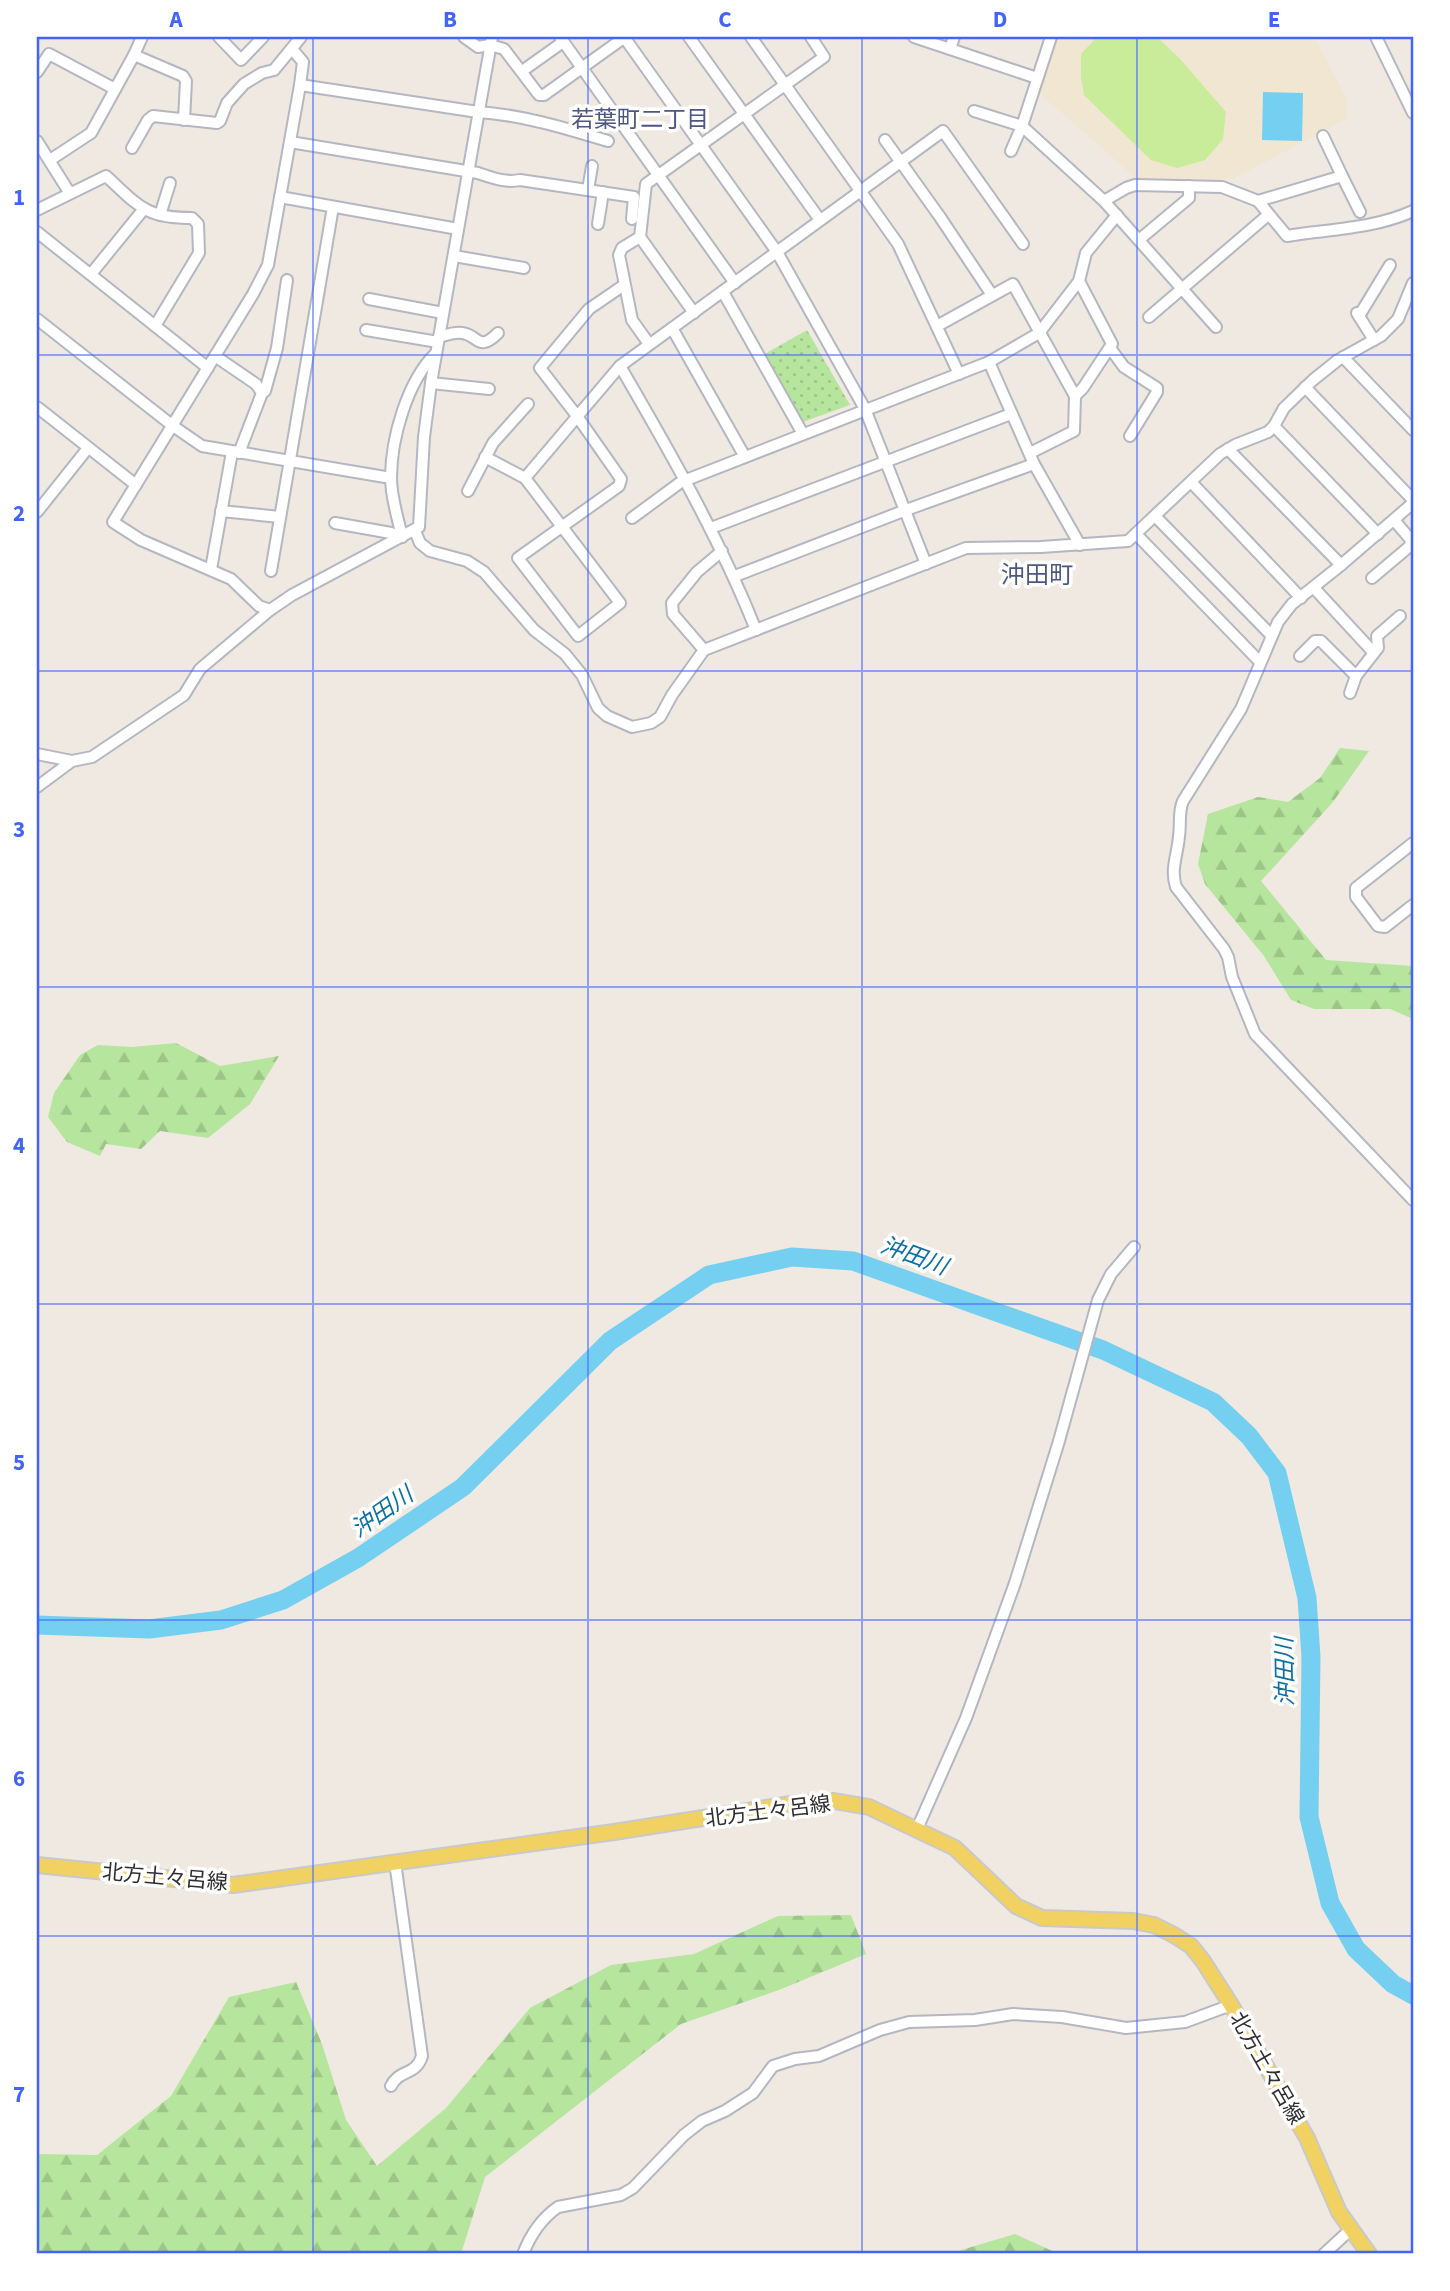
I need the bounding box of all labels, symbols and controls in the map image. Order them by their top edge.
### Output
text: A [168,3,183,36]
text: B [443,3,457,36]
text: C [718,3,732,36]
text: D [993,3,1007,36]
text: E [1268,3,1280,36]
district label: 若葉町二丁目 [571,103,709,136]
text: 1 [13,181,25,214]
text: 2 [13,497,25,530]
district label: 沖田町 [1001,558,1073,593]
text: 3 [13,813,25,846]
text: 4 [13,1129,25,1162]
water label: 沖田川 [876,1229,955,1284]
text: 5 [13,1446,25,1479]
water label: 沖田川 [344,1477,422,1545]
water label: 沖田川 [1268,1634,1302,1707]
text: 6 [13,1762,25,1795]
street label: 北方土々呂線 [704,1788,832,1834]
street label: 北方土々呂線 [101,1857,229,1897]
street label: 北方土々呂線 [1223,2006,1311,2130]
text: 7 [13,2078,25,2111]

